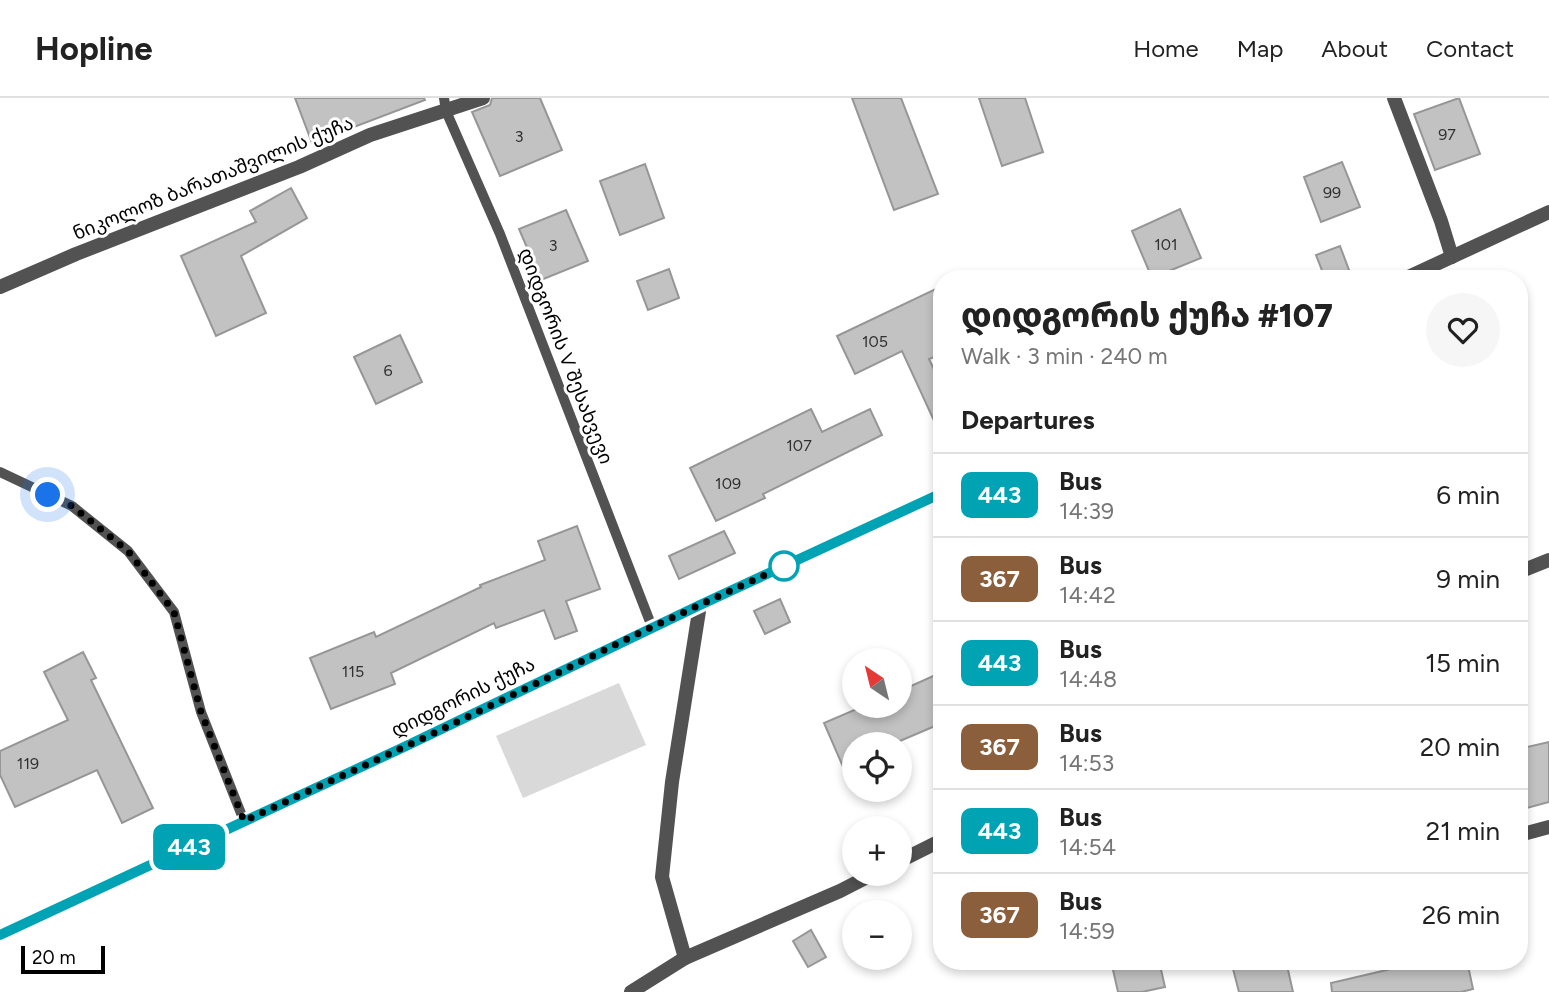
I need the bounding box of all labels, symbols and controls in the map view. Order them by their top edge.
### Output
text: Hopline [35,29,153,68]
text: Home [1133,34,1199,63]
text: Map [1237,34,1283,63]
text: About [1321,34,1388,63]
text: Contact [1426,34,1514,63]
street label: ნიკოლოზ ბარათაშვილის ქუჩა [69,111,357,246]
house number: 97 [1438,125,1456,144]
house number: 3 [515,127,523,146]
house number: 99 [1323,183,1341,202]
house number: 101 [1154,235,1178,254]
house number: 3 [549,236,557,255]
street label: დიდგორის V შესახვევი [513,245,618,468]
button: heart [1426,293,1500,367]
text: დიდგორის ქუჩა #107 [961,296,1333,335]
house number: 105 [862,332,888,351]
text: Walk · 3 min · 240 m [961,342,1168,370]
house number: 6 [383,361,393,380]
text: Departures [961,404,1095,436]
house number: 107 [786,436,812,455]
text: Bus [1059,465,1102,497]
house number: 109 [715,474,741,493]
your location [30,477,65,512]
text: 6 min [1436,479,1500,511]
text: 443 [978,480,1021,509]
text: 14:39 [1059,497,1114,525]
text: Bus [1059,549,1102,581]
unlabelled marker [769,551,799,581]
text: 9 min [1436,563,1500,595]
text: 367 [979,564,1020,593]
text: 14:42 [1059,581,1116,609]
text: Bus [1059,633,1102,665]
text: 15 min [1425,647,1500,679]
north arrow [842,648,912,718]
map controls [842,648,912,970]
text: 443 [978,648,1021,677]
street label: დიდგორის ქუჩა [387,652,539,743]
house number: 115 [342,662,364,681]
text: 14:48 [1059,665,1117,693]
text: Bus [1059,717,1102,749]
text: 20 min [1420,731,1500,763]
button: locate [842,732,912,802]
text: 367 [979,732,1020,761]
text: 14:53 [1059,749,1114,777]
house number: 119 [17,754,39,773]
text: Bus [1059,801,1102,833]
text: 21 min [1426,815,1500,847]
button: + [842,816,912,886]
text: 443 [978,816,1021,845]
line badge: 443 [149,824,229,870]
text: 443 [167,832,211,861]
text: 14:54 [1059,833,1116,861]
text: Bus [1059,885,1102,917]
text: 26 min [1422,899,1500,931]
button: − [842,900,912,970]
text: 367 [979,900,1020,929]
text: 14:59 [1059,917,1115,945]
scale bar [21,943,105,975]
text: 20 m [32,946,76,969]

